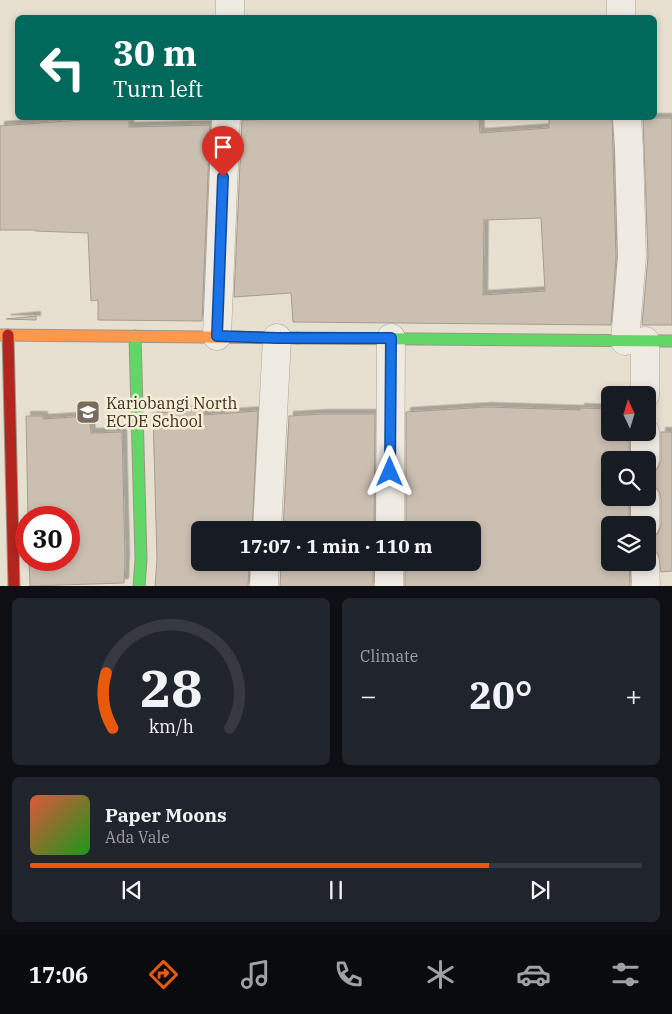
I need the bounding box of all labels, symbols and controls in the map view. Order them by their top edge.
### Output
text: 30 m [113,30,197,76]
icon: left [30,35,95,100]
text: Turn left [113,74,203,103]
pin [202,126,244,177]
icon: arrive [209,133,237,161]
north arrow [601,386,656,441]
map controls [601,386,656,571]
place label: Kariobangi North ECDE School [106,393,237,431]
school or university icon: Kariobangi North ECDE School [75,399,101,425]
position arrow [363,445,415,497]
button: search [601,451,656,506]
speed limit sign: 30 [15,506,80,571]
button: layers [601,516,656,571]
text: 17:07 · 1 min · 110 m [240,534,432,558]
text: Climate [360,646,418,666]
text: 28 [140,654,202,721]
text: 20° [469,670,533,719]
text: − [360,677,377,714]
text: + [625,677,642,714]
text: km/h [148,715,194,738]
text: Paper Moons [105,803,227,827]
text: Ada Vale [105,827,170,847]
icon: previous [118,876,146,904]
icon: pause [322,876,350,904]
icon: next [526,876,554,904]
icon: directions [146,957,181,992]
icon: music [238,957,273,992]
icon: phone [331,957,366,992]
icon: climate [423,957,458,992]
icon: car [516,957,551,992]
icon: filters [608,957,643,992]
text: 17:06 [29,960,88,989]

